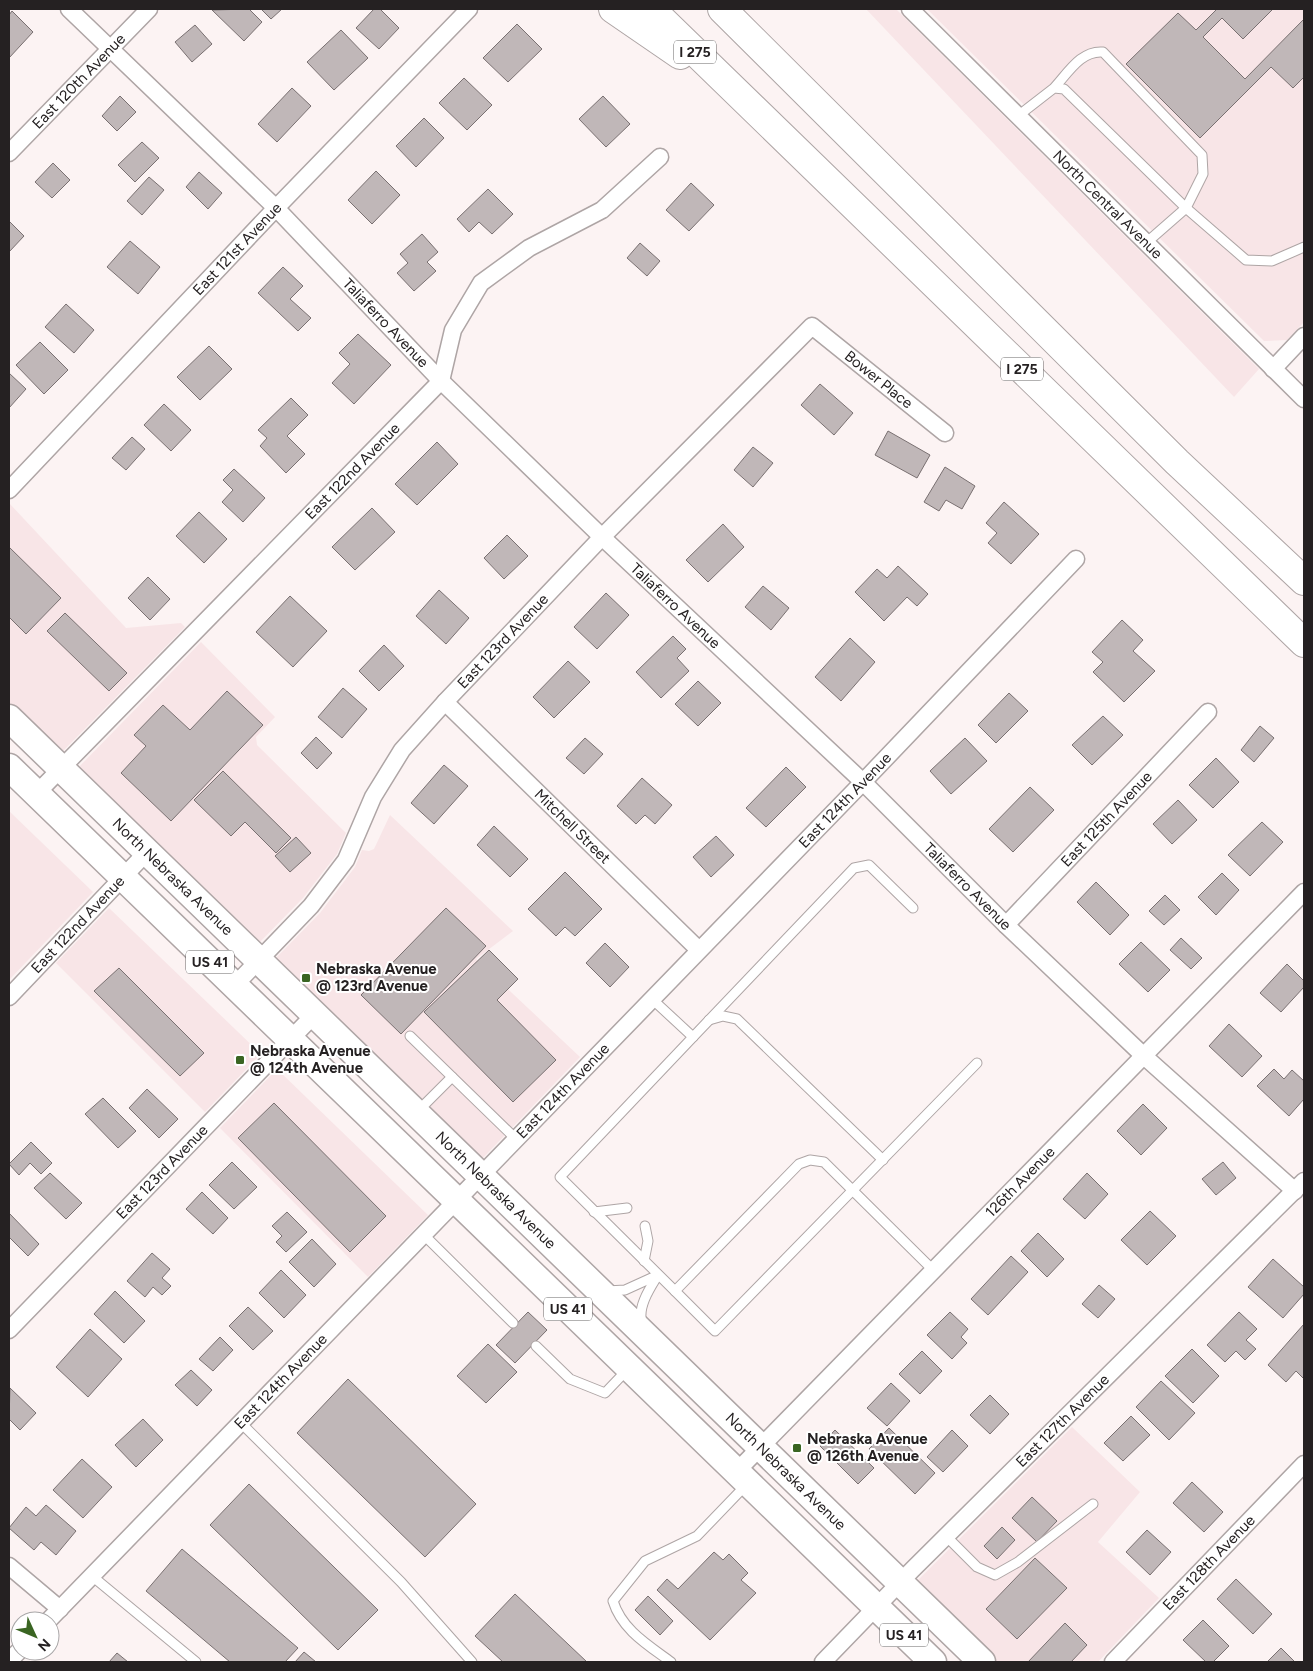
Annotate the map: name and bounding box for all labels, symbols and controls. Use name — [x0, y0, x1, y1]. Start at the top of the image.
street label: East 120th Avenue — [28, 30, 129, 133]
road number: I 275 — [674, 41, 716, 64]
street label: North Central Avenue — [1049, 147, 1166, 263]
street label: East 121st Avenue — [189, 199, 285, 299]
street label: Taliaferro Avenue — [339, 275, 432, 371]
street label: Bower Place — [841, 347, 916, 412]
road number: I 275 — [1001, 358, 1043, 380]
street label: East 122nd Avenue — [301, 419, 404, 523]
street label: Taliaferro Avenue — [627, 559, 724, 652]
street label: East 123rd Avenue — [454, 590, 552, 692]
street label: East 124th Avenue — [795, 749, 895, 852]
street label: East 125th Avenue — [1057, 768, 1156, 871]
street label: Mitchell Street — [531, 785, 614, 868]
street label: North Nebraska Avenue — [109, 814, 237, 939]
street label: Taliaferro Avenue — [920, 839, 1015, 934]
street label: East 122nd Avenue — [27, 872, 128, 977]
road number: US 41 — [186, 950, 234, 974]
place label: Nebraska Avenue @ 123rd Avenue — [316, 960, 437, 995]
marker: Nebraska Avenue @ 123rd Avenue — [300, 972, 312, 984]
street label: East 124th Avenue — [513, 1040, 613, 1142]
place label: Nebraska Avenue @ 124th Avenue — [250, 1042, 371, 1077]
marker: Nebraska Avenue @ 124th Avenue — [234, 1054, 246, 1066]
street label: East 123rd Avenue — [112, 1121, 212, 1223]
street label: North Nebraska Avenue — [432, 1128, 560, 1253]
street label: 126th Avenue — [982, 1143, 1059, 1221]
road number: US 41 — [544, 1298, 592, 1320]
street label: East 124th Avenue — [231, 1330, 331, 1433]
street label: East 127th Avenue — [1012, 1371, 1113, 1471]
street label: North Nebraska Avenue — [722, 1409, 850, 1534]
place label: Nebraska Avenue @ 126th Avenue — [807, 1430, 928, 1465]
marker: Nebraska Avenue @ 126th Avenue — [791, 1442, 803, 1454]
street label: East 128th Avenue — [1159, 1511, 1259, 1614]
north arrow — [10, 1611, 60, 1661]
road number: US 41 — [880, 1624, 928, 1646]
text: N — [34, 1635, 54, 1654]

